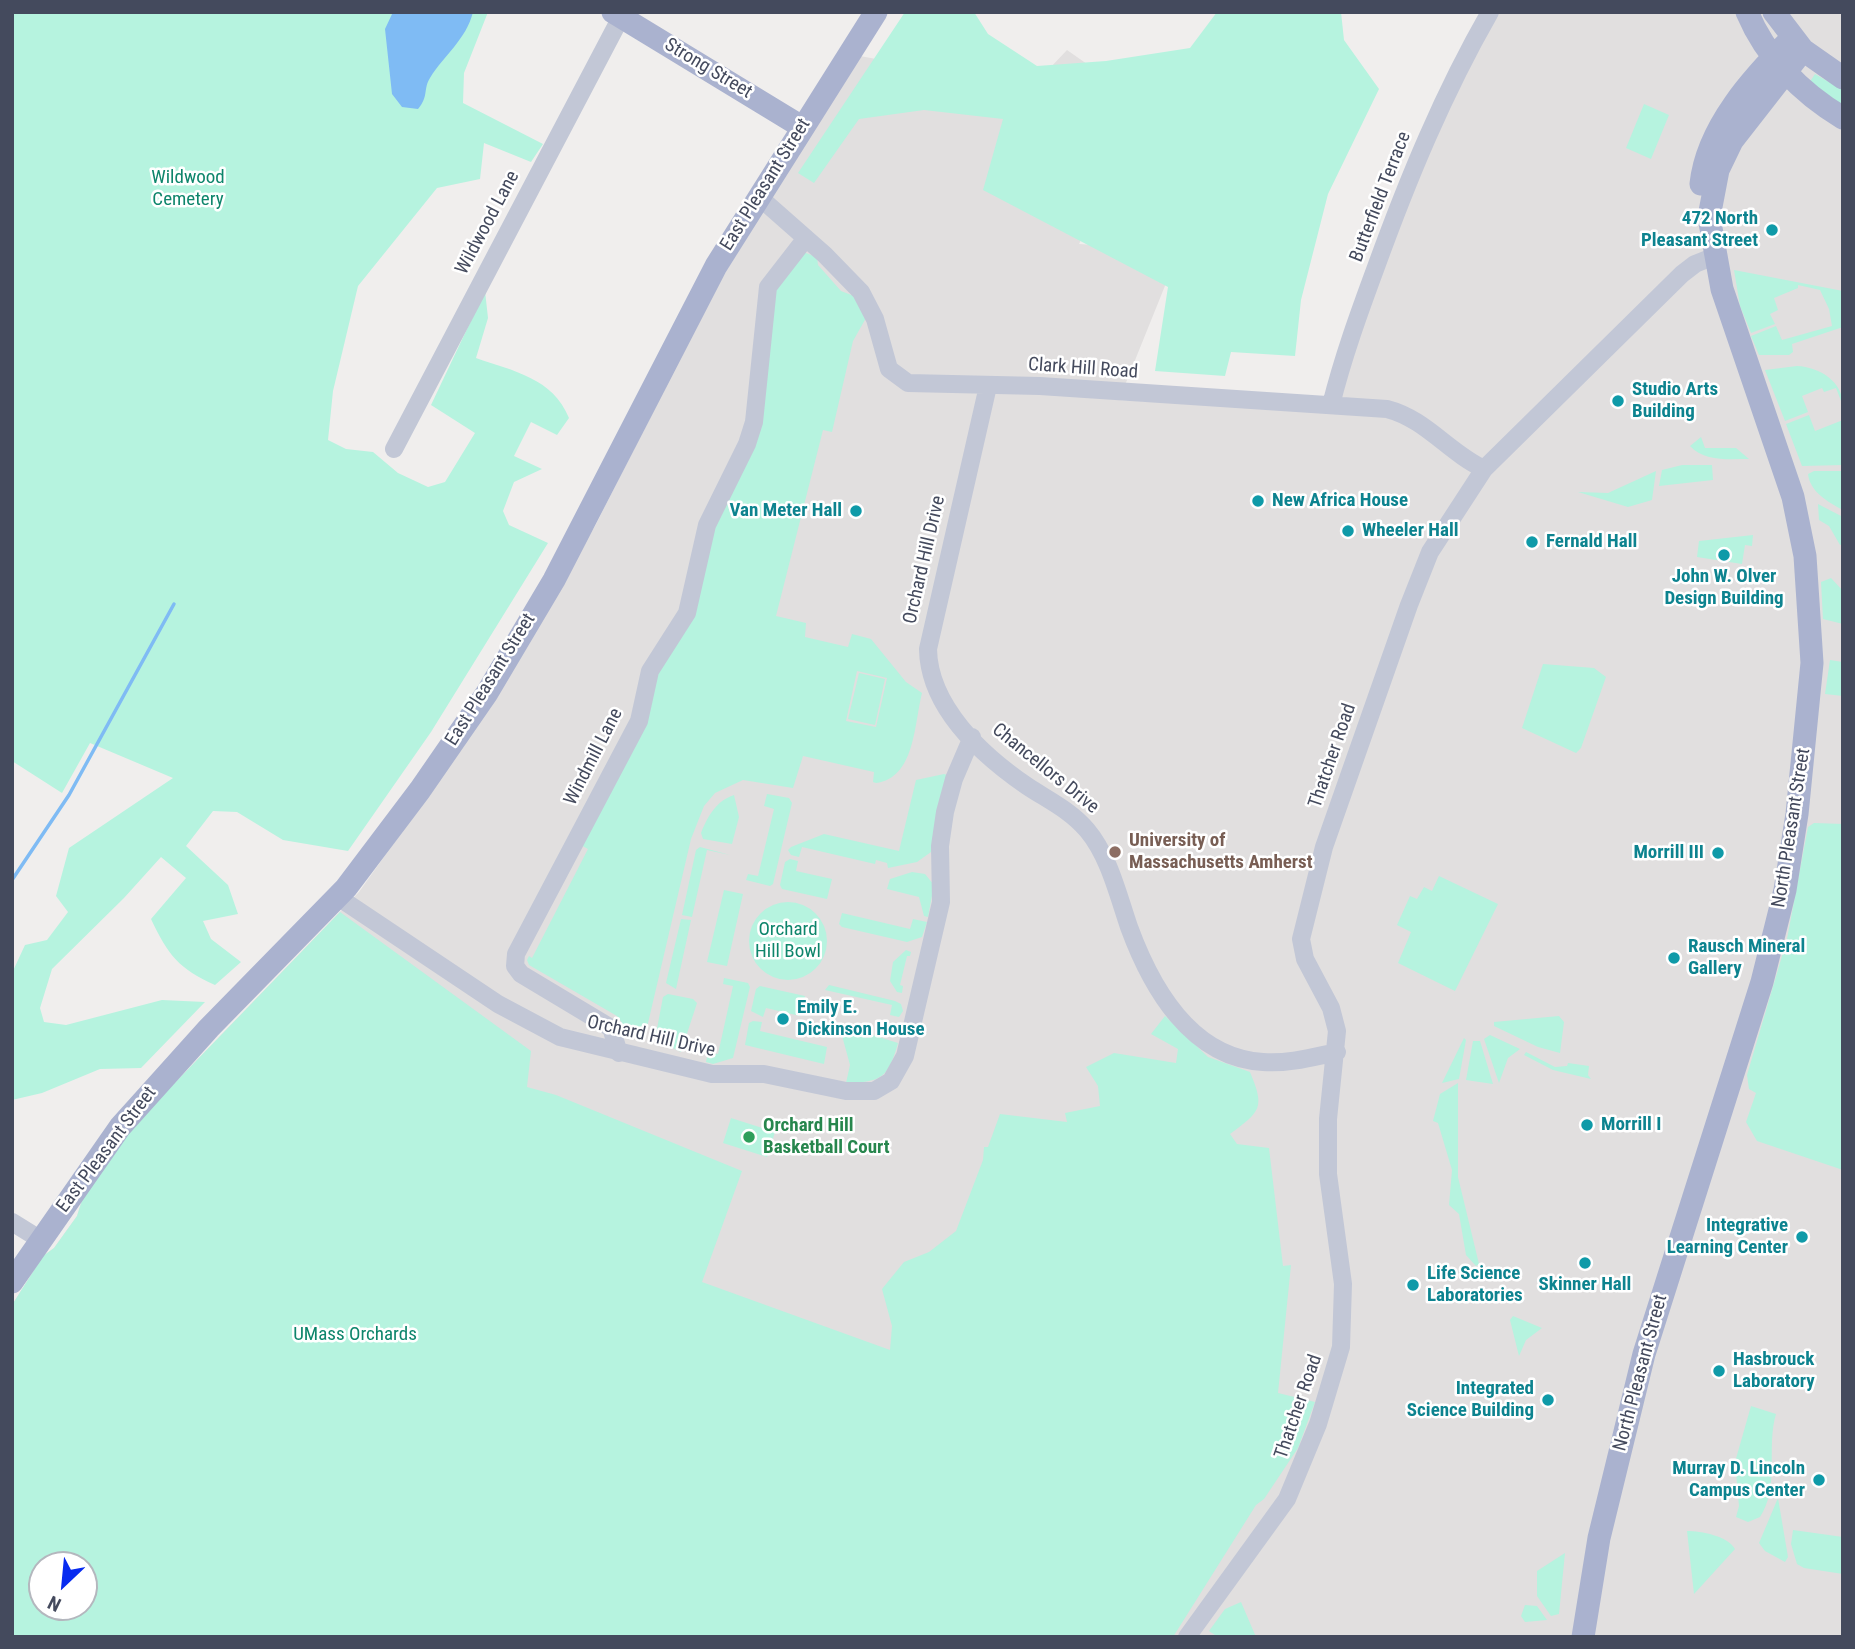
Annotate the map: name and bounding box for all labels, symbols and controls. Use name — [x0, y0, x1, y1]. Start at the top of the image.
street label: Strong Street — [660, 34, 756, 104]
street label: East Pleasant Street — [716, 115, 816, 255]
street label: Butterfield Terrace — [1346, 129, 1416, 265]
park label: Wildwood Cemetery — [151, 167, 225, 211]
street label: Wildwood Lane — [451, 167, 525, 279]
place label: 472 North Pleasant Street — [1641, 208, 1758, 252]
marker: 472 North Pleasant Street — [1764, 222, 1780, 238]
street label: Clark Hill Road — [1027, 354, 1139, 384]
place label: Studio Arts Building — [1632, 379, 1718, 423]
marker: Studio Arts Building — [1610, 393, 1626, 409]
place label: New Africa House — [1272, 490, 1408, 512]
marker: New Africa House — [1250, 493, 1266, 509]
street label: Orchard Hill Drive — [899, 494, 951, 626]
place label: Van Meter Hall — [729, 500, 842, 522]
marker: Van Meter Hall — [848, 503, 864, 519]
place label: Wheeler Hall — [1362, 520, 1459, 542]
marker: Wheeler Hall — [1340, 523, 1356, 539]
place label: Fernald Hall — [1546, 531, 1637, 553]
marker: Fernald Hall — [1524, 534, 1540, 550]
marker: John W. Olver Design Building — [1716, 547, 1732, 563]
place label: John W. Olver Design Building — [1664, 566, 1784, 610]
street label: East Pleasant Street — [441, 610, 541, 750]
street label: Thatcher Road — [1304, 701, 1362, 811]
street label: Windmill Lane — [560, 705, 628, 809]
street label: Chancellors Drive — [987, 719, 1103, 819]
street label: North Pleasant Street — [1768, 747, 1816, 909]
place label: University of Massachusetts Amherst — [1129, 830, 1313, 874]
place label: Morrill III — [1633, 842, 1704, 864]
marker: University of Massachusetts Amherst — [1107, 844, 1123, 860]
marker: Morrill III — [1710, 845, 1726, 861]
park label: Orchard Hill Bowl — [755, 919, 821, 963]
place label: Rausch Mineral Gallery — [1688, 936, 1805, 980]
marker: Rausch Mineral Gallery — [1666, 950, 1682, 966]
place label: Emily E. Dickinson House — [797, 997, 924, 1041]
street label: Orchard Hill Drive — [585, 1011, 717, 1063]
marker: Emily E. Dickinson House — [775, 1011, 791, 1027]
street label: East Pleasant Street — [52, 1083, 162, 1217]
place label: Morrill I — [1601, 1114, 1661, 1136]
place label: Orchard Hill Basketball Court — [763, 1115, 890, 1159]
marker: Morrill I — [1579, 1117, 1595, 1133]
marker: Orchard Hill Basketball Court — [741, 1129, 757, 1145]
place label: Integrative Learning Center — [1667, 1215, 1788, 1259]
marker: Integrative Learning Center — [1794, 1229, 1810, 1245]
marker: Skinner Hall — [1577, 1255, 1593, 1271]
place label: Life Science Laboratories — [1427, 1263, 1523, 1307]
place label: Skinner Hall — [1539, 1274, 1631, 1296]
marker: Life Science Laboratories — [1405, 1277, 1421, 1293]
street label: North Pleasant Street — [1609, 1292, 1673, 1454]
park label: UMass Orchards — [293, 1324, 417, 1346]
place label: Hasbrouck Laboratory — [1733, 1349, 1815, 1393]
street label: Thatcher Road — [1270, 1352, 1328, 1462]
marker: Hasbrouck Laboratory — [1711, 1363, 1727, 1379]
place label: Integrated Science Building — [1407, 1378, 1534, 1422]
marker: Integrated Science Building — [1540, 1392, 1556, 1408]
place label: Murray D. Lincoln Campus Center — [1672, 1458, 1805, 1502]
marker: Murray D. Lincoln Campus Center — [1811, 1472, 1827, 1488]
north arrow — [28, 1551, 98, 1621]
text: N — [44, 1591, 65, 1616]

